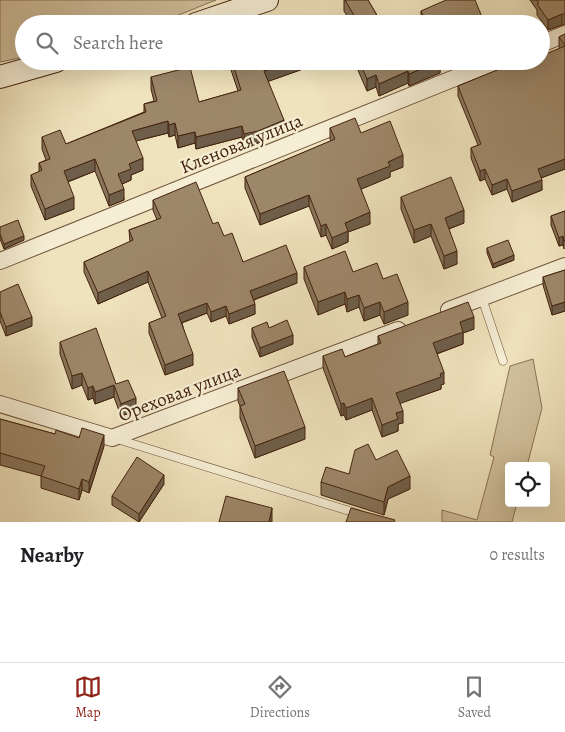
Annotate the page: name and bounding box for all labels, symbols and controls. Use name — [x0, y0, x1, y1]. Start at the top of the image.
search box — [15, 15, 550, 70]
icon: search — [33, 29, 61, 57]
text: Search here — [73, 30, 163, 56]
street label: Кленовая улица — [176, 107, 307, 180]
street label: Ореховая улица — [114, 358, 245, 428]
map controls — [505, 462, 550, 507]
button: locate — [505, 462, 550, 507]
text: Nearby — [20, 541, 83, 569]
text: 0 results — [489, 544, 545, 566]
tab: Map — [74, 673, 102, 722]
tab: Directions — [250, 673, 310, 722]
tab: Saved — [458, 673, 491, 722]

